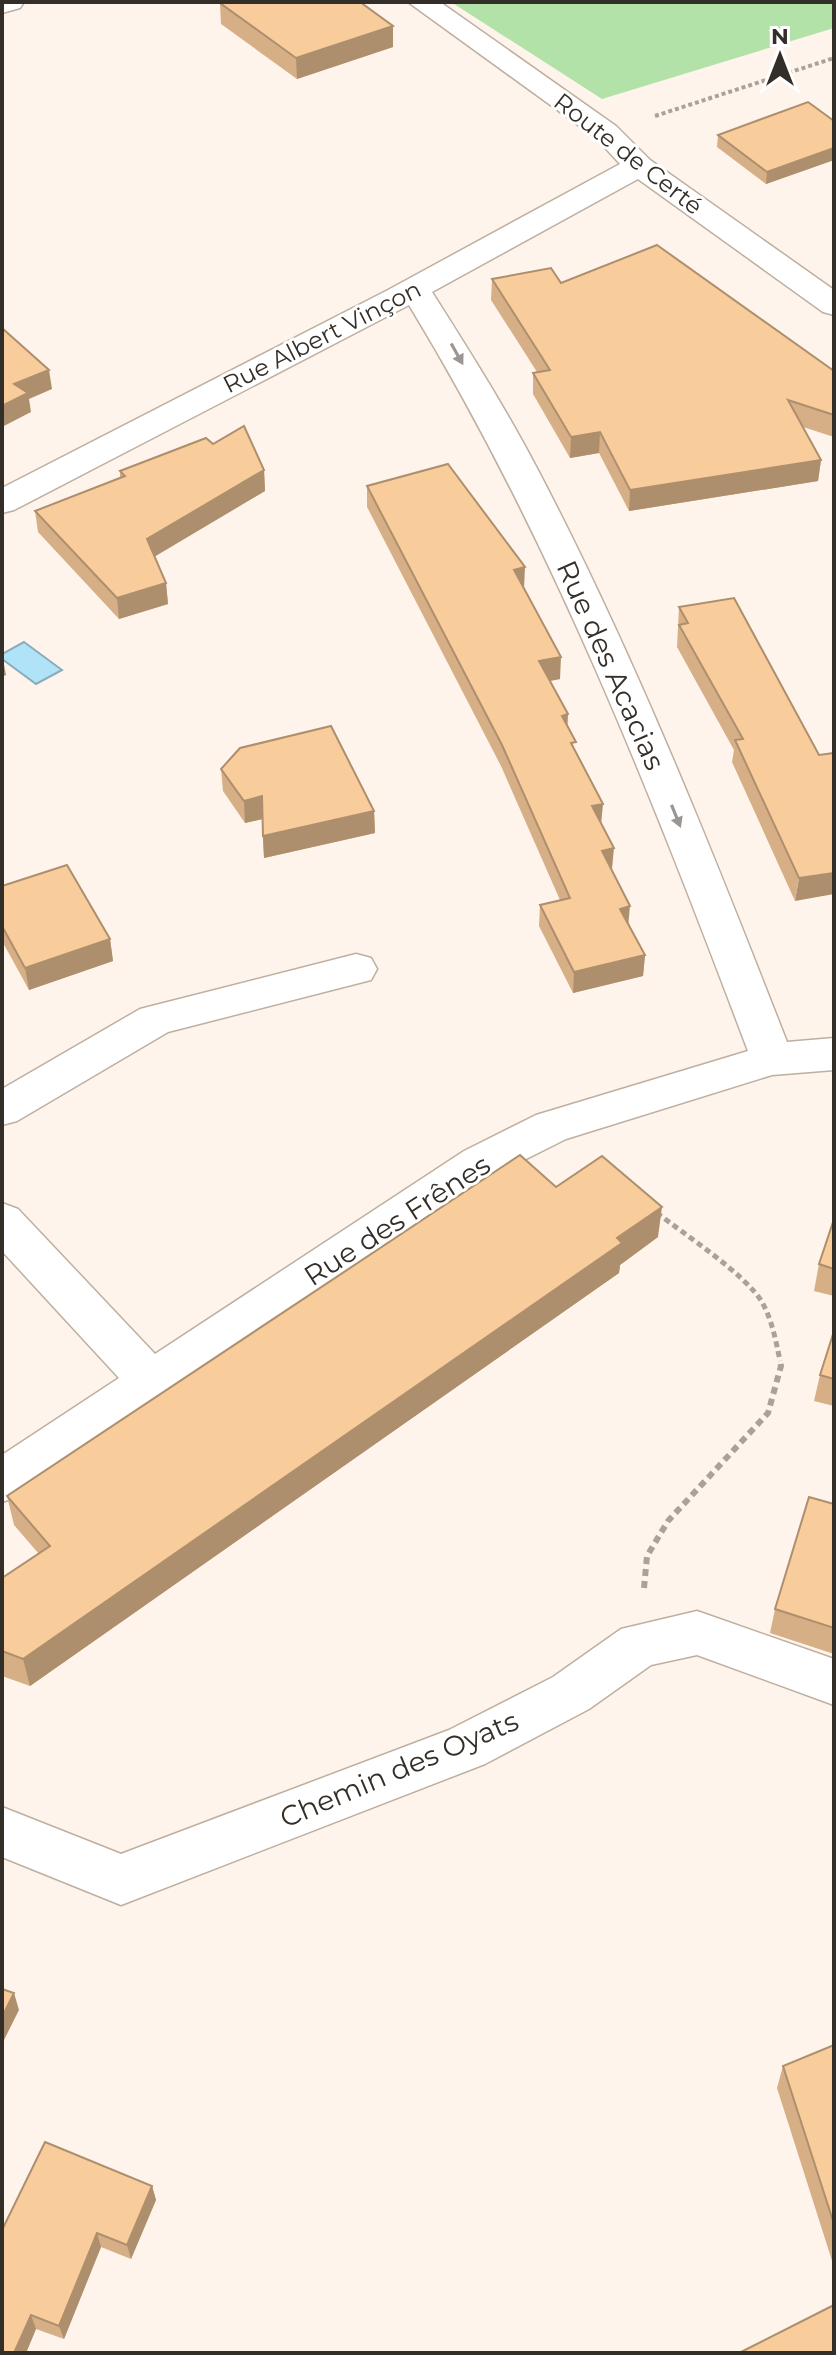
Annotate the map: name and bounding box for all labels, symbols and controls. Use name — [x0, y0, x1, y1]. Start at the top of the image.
north arrow — [740, 16, 820, 96]
text: N — [771, 23, 789, 50]
street label: Route de Certé — [548, 87, 708, 221]
street label: Rue Albert Vinçon — [218, 274, 426, 399]
one-way arrow — [450, 343, 464, 366]
street label: Rue des Acacias — [550, 555, 672, 775]
one-way arrow — [670, 804, 683, 828]
street label: Rue des Frênes — [298, 1147, 496, 1293]
street label: Chemin des Oyats — [275, 1703, 523, 1835]

